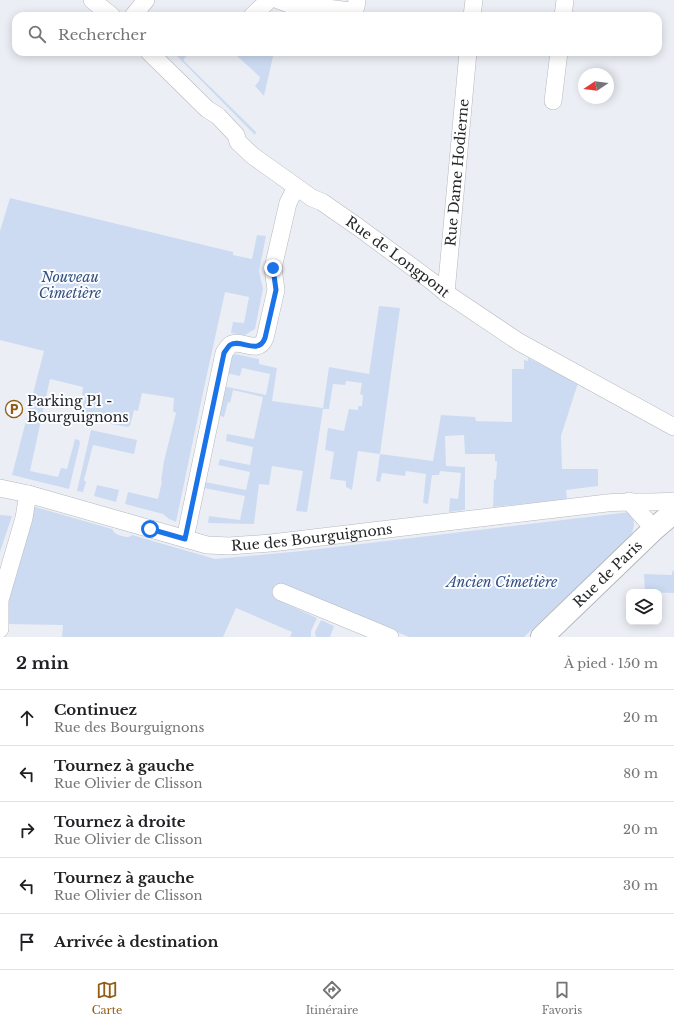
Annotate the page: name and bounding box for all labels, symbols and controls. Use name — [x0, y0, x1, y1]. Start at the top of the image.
search box — [12, 12, 662, 56]
icon: search — [26, 23, 48, 45]
text: Rechercher — [58, 25, 146, 44]
north arrow — [578, 68, 614, 104]
street label: Rue Dame Hodierne — [441, 98, 473, 247]
street label: Rue de Longpont — [342, 212, 454, 302]
route end — [264, 259, 282, 277]
park label: Nouveau Cimetière — [39, 268, 102, 302]
place label: Parking P1 - Bourguignons — [27, 392, 129, 426]
parking icon: Parking P1 - Bourguignons — [4, 399, 24, 419]
route start — [141, 520, 159, 538]
street label: Rue des Bourguignons — [231, 520, 393, 555]
street label: Rue de Paris — [569, 536, 646, 611]
park label: Ancien Cimetière — [444, 573, 558, 591]
map controls — [626, 589, 662, 625]
button: layers — [626, 589, 662, 625]
text: 2 min — [16, 653, 69, 674]
text: À pied · 150 m — [564, 655, 658, 672]
text: Continuez — [54, 700, 137, 719]
icon: ahead — [16, 707, 38, 729]
text: 20 m — [623, 709, 658, 726]
text: Rue des Bourguignons — [54, 719, 204, 736]
text: Tournez à gauche — [54, 756, 194, 775]
icon: left — [16, 763, 38, 785]
text: 80 m — [623, 765, 658, 782]
text: Rue Olivier de Clisson — [54, 775, 203, 792]
text: Tournez à droite — [54, 812, 186, 831]
icon: right — [16, 819, 38, 841]
text: 20 m — [623, 821, 658, 838]
text: Rue Olivier de Clisson — [54, 831, 203, 848]
text: Tournez à gauche — [54, 868, 194, 887]
icon: left — [16, 875, 38, 897]
text: 30 m — [623, 877, 658, 894]
text: Rue Olivier de Clisson — [54, 887, 203, 904]
icon: arrive — [16, 931, 38, 953]
text: Arrivée à destination — [54, 932, 218, 951]
tab: Carte — [92, 979, 122, 1017]
tab: Itinéraire — [306, 979, 358, 1017]
tab: Favoris — [542, 979, 582, 1017]

